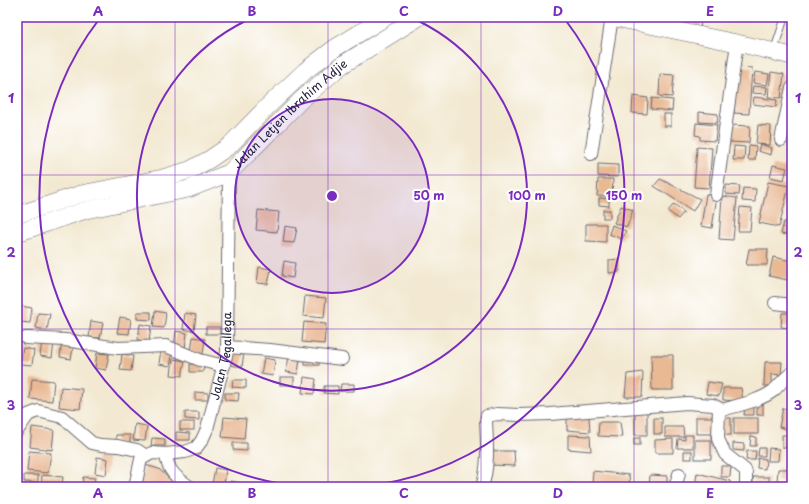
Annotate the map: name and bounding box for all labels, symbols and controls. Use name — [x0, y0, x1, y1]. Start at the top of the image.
text: A — [93, 1, 103, 20]
text: B — [248, 1, 257, 20]
text: C — [399, 1, 409, 20]
text: D — [553, 1, 563, 20]
text: E — [706, 1, 714, 20]
street label: Jalan Letjen Ibrahim Adjie — [228, 54, 350, 172]
text: 1 — [8, 88, 14, 107]
text: 1 — [795, 88, 801, 107]
text: 50 m — [413, 186, 445, 204]
text: 100 m — [508, 186, 546, 204]
text: 150 m — [606, 186, 642, 204]
centre of rings — [325, 189, 339, 203]
text: 2 — [6, 242, 16, 261]
text: 2 — [793, 242, 803, 261]
street label: Jalan Tegallega — [205, 311, 235, 402]
text: 3 — [7, 395, 16, 414]
text: 3 — [794, 395, 803, 414]
text: A — [93, 483, 103, 502]
text: B — [248, 483, 257, 502]
text: C — [399, 483, 409, 502]
text: D — [553, 483, 563, 502]
text: E — [706, 483, 714, 502]

